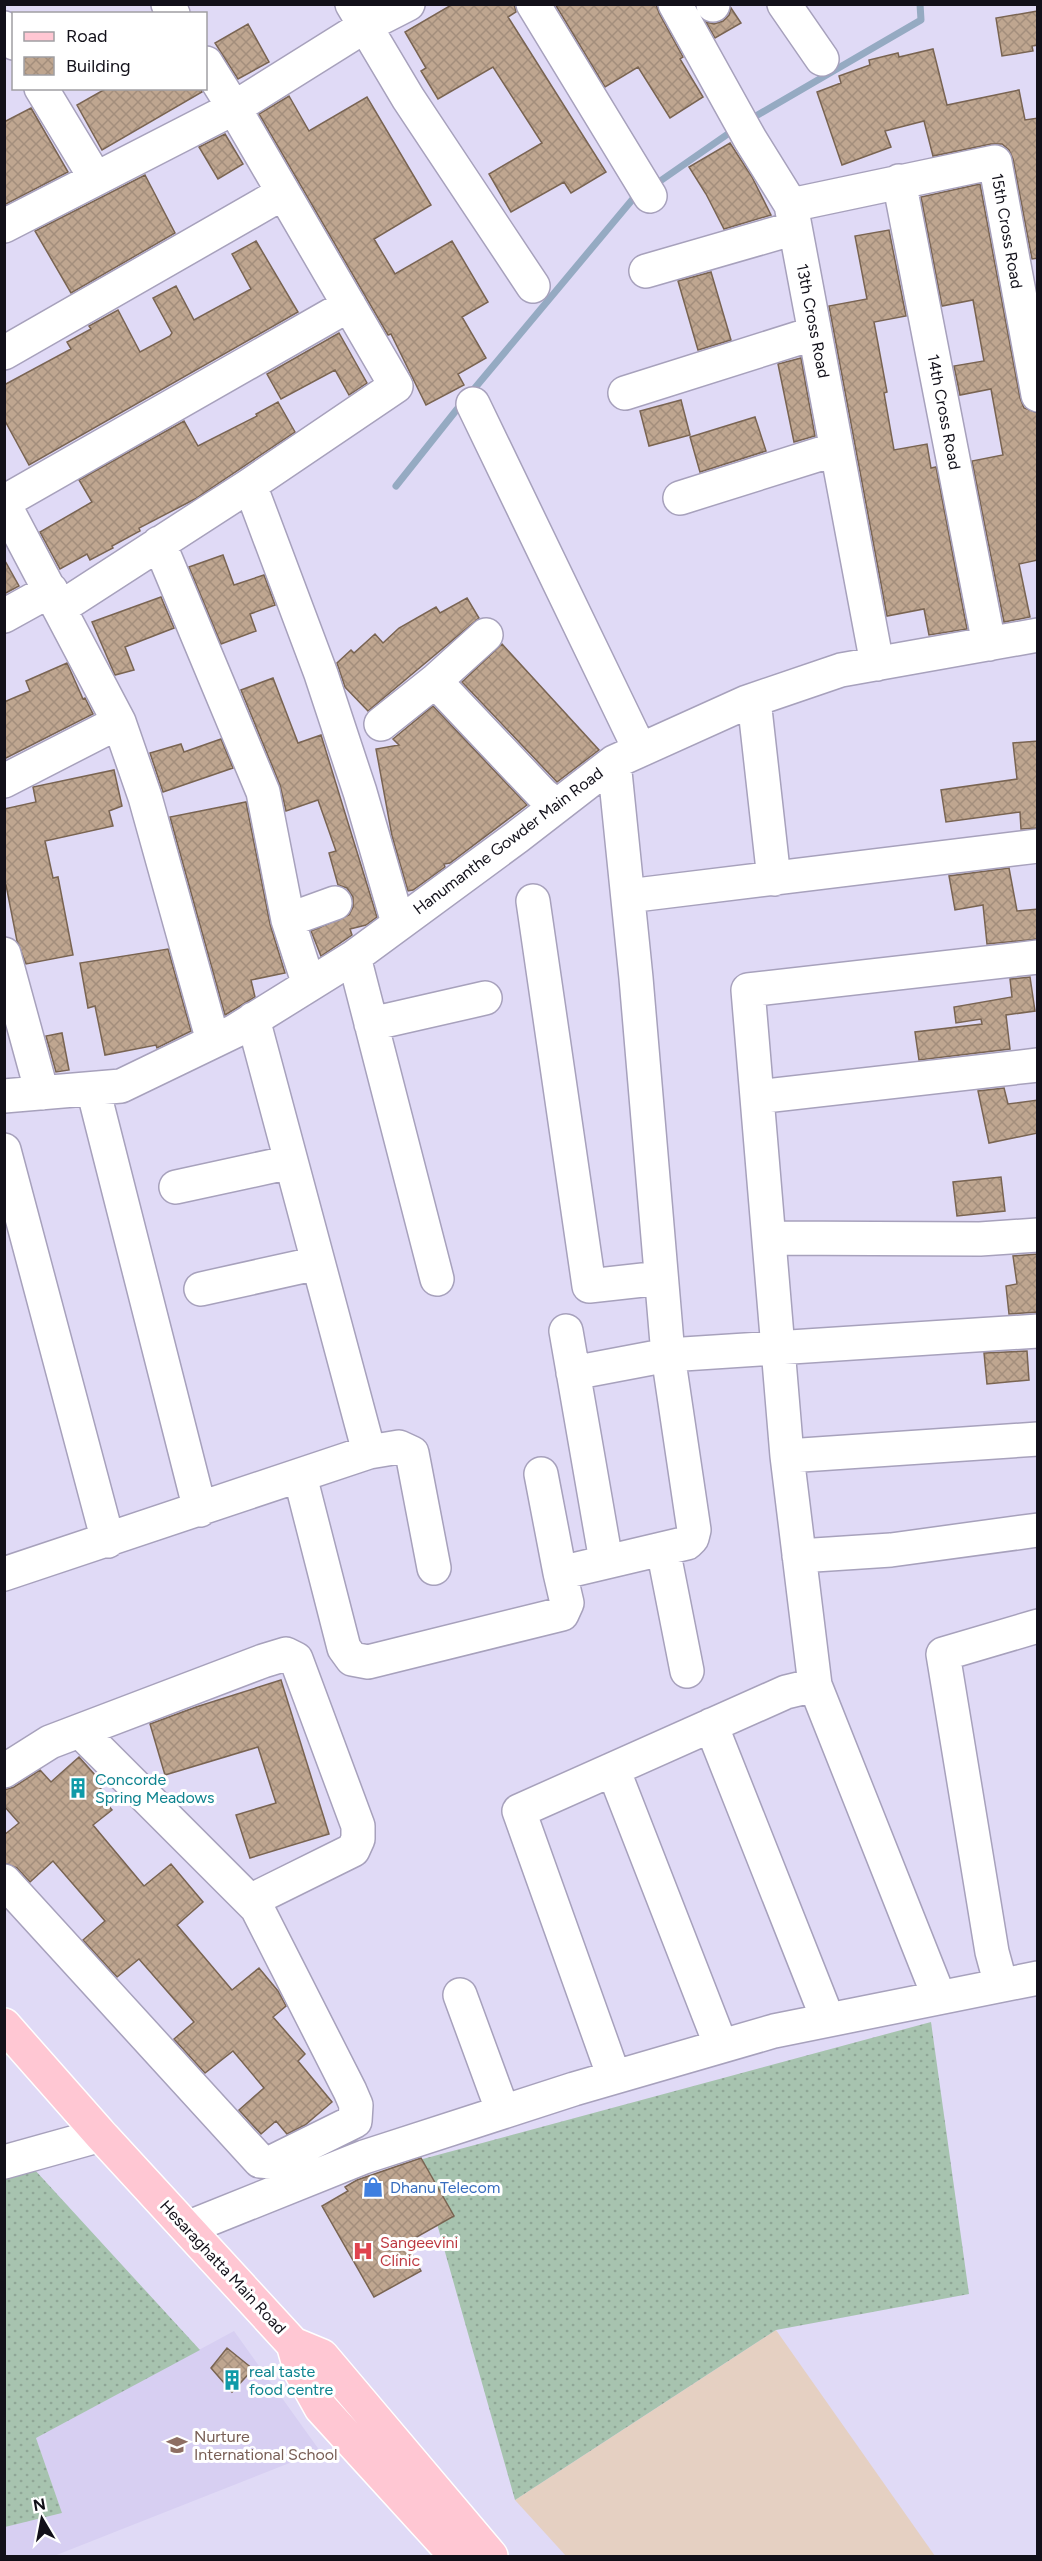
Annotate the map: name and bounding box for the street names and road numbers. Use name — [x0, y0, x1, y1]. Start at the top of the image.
street label: 15th Cross Road — [988, 172, 1026, 290]
street label: 13th Cross Road — [793, 262, 833, 380]
street label: 14th Cross Road — [923, 353, 965, 471]
street label: Hanumanthe Gowder Main Road — [409, 763, 607, 919]
street label: Hesaraghatta Main Road — [156, 2196, 290, 2338]

